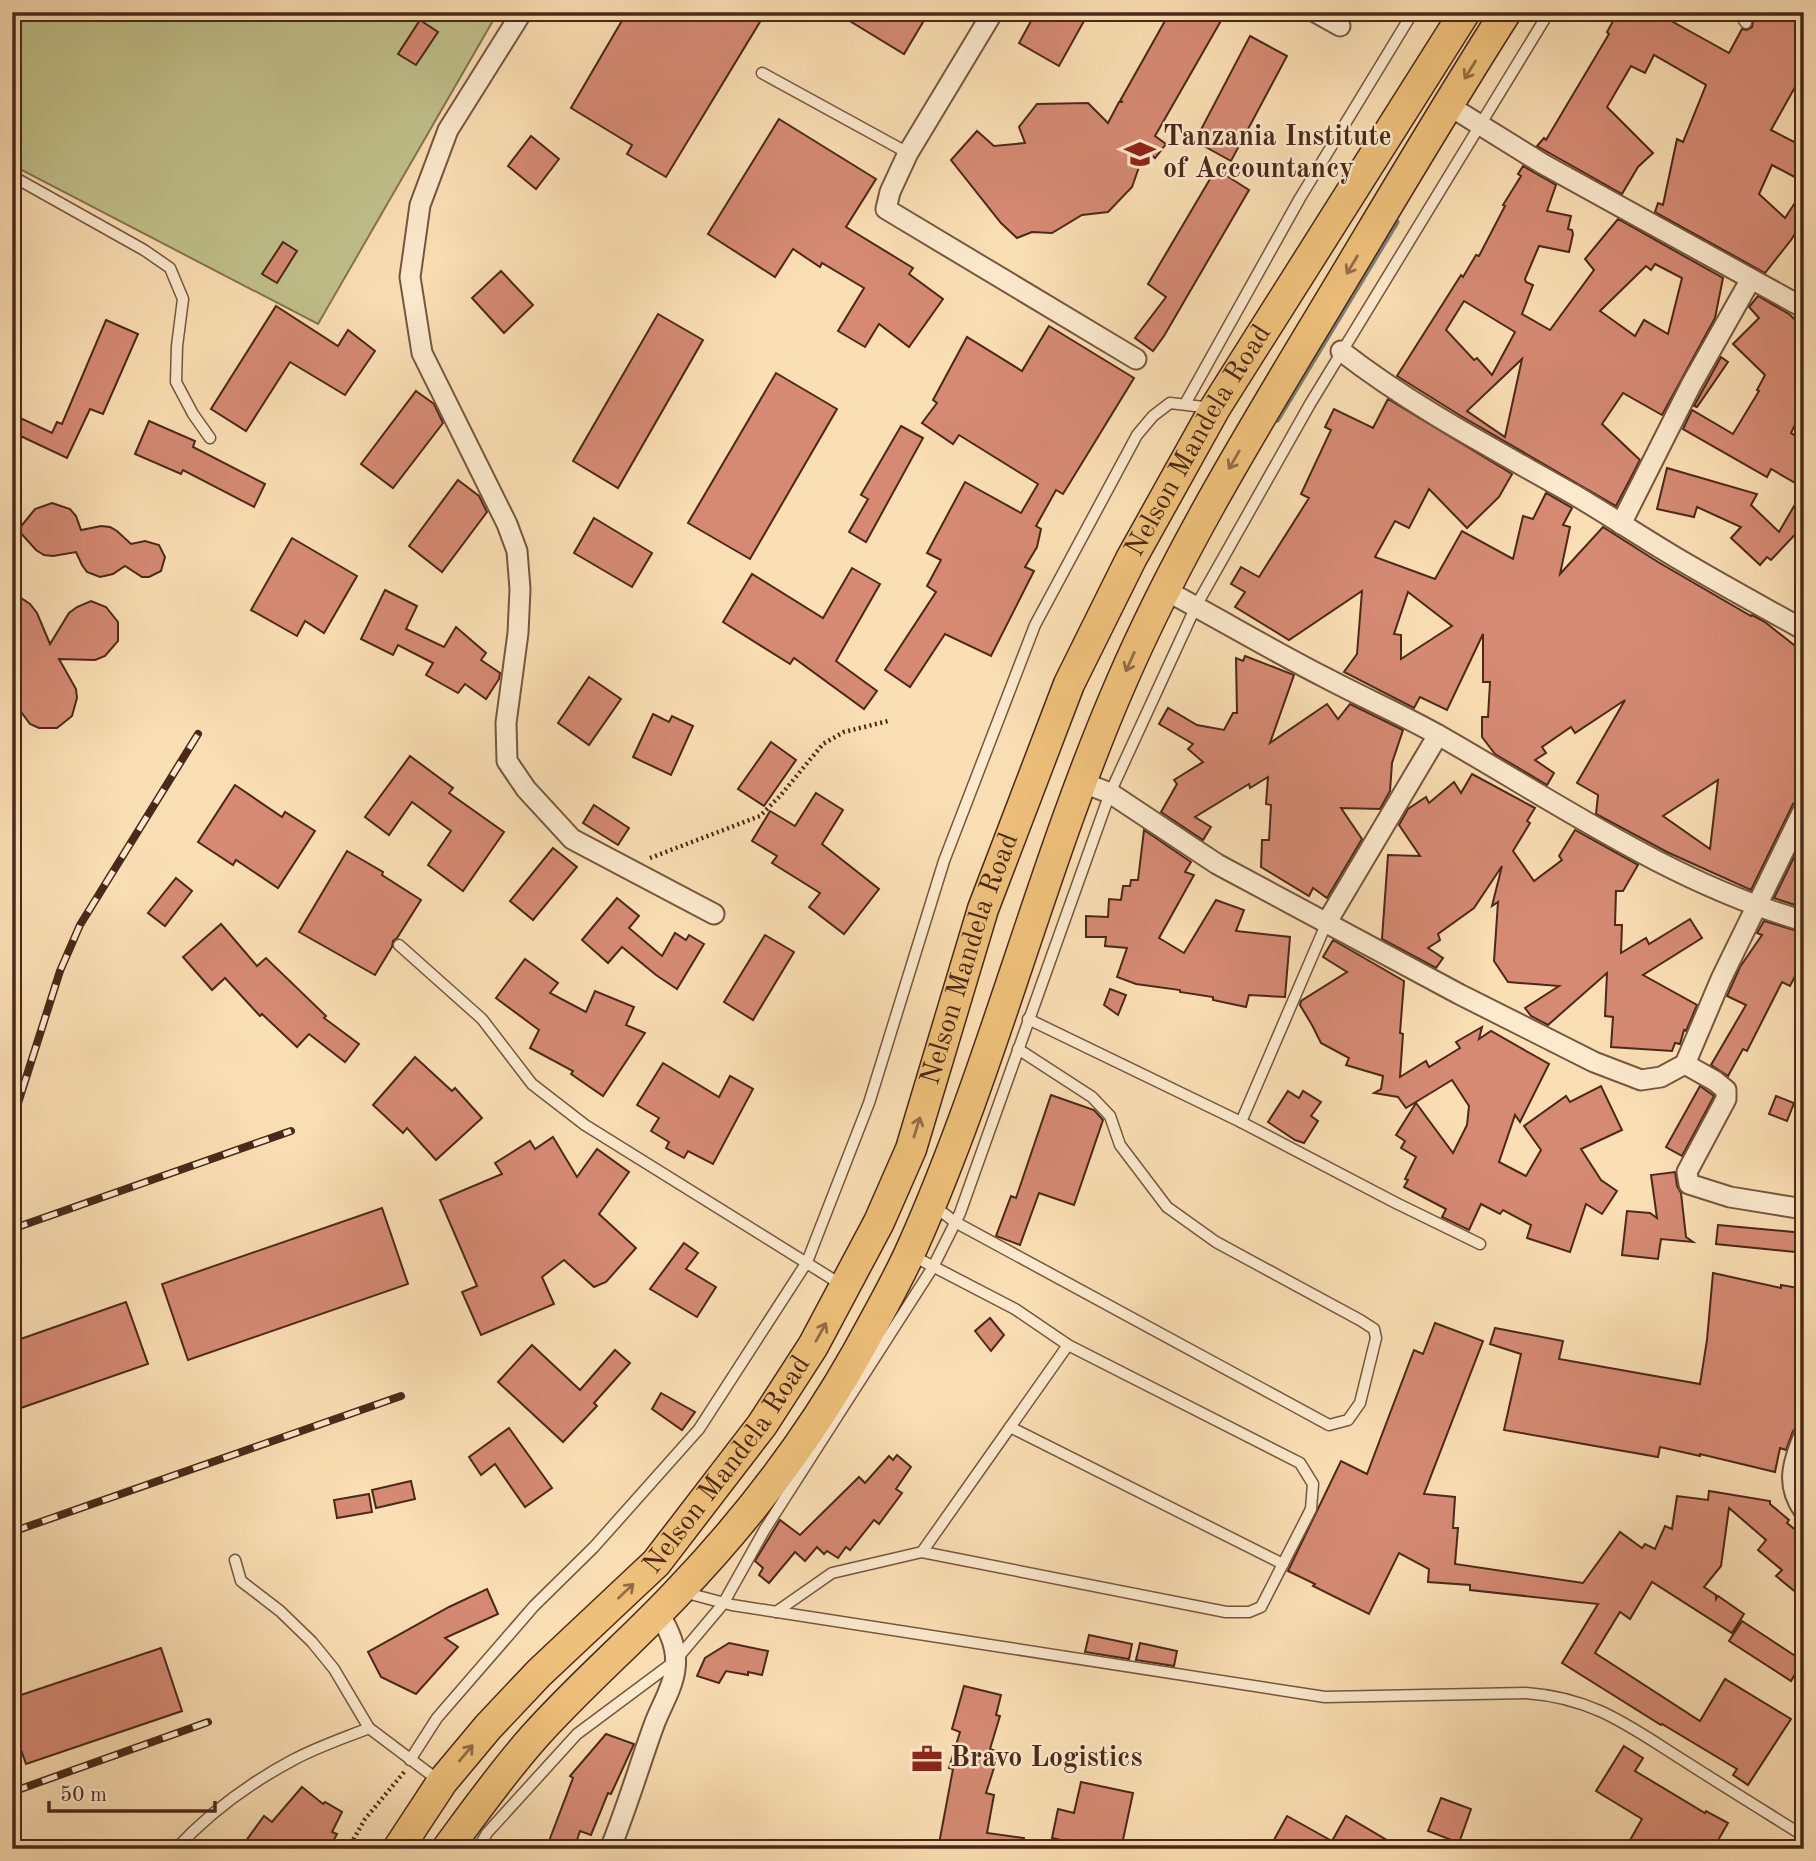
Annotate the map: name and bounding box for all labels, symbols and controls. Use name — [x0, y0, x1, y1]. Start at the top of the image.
one-way arrow — [1462, 60, 1476, 80]
place label: Tanzania Institute of Accountancy — [1163, 124, 1392, 184]
school or university icon: Tanzania Institute of Accountancy — [1123, 137, 1157, 171]
one-way arrow — [1344, 254, 1358, 274]
street label: Nelson Mandela Road — [1121, 321, 1277, 562]
one-way arrow — [1227, 449, 1241, 469]
one-way arrow — [1123, 651, 1136, 672]
street label: Nelson Mandela Road — [917, 829, 1025, 1088]
one-way arrow — [912, 1116, 925, 1138]
one-way arrow — [814, 1323, 828, 1343]
street label: Nelson Mandela Road — [639, 1351, 816, 1579]
one-way arrow — [617, 1583, 634, 1600]
office icon: Bravo Logistics — [910, 1742, 944, 1776]
one-way arrow — [458, 1745, 474, 1763]
place label: Bravo Logistics — [950, 1745, 1142, 1773]
scale bar — [49, 1770, 215, 1814]
text: 50 m — [60, 1785, 107, 1806]

